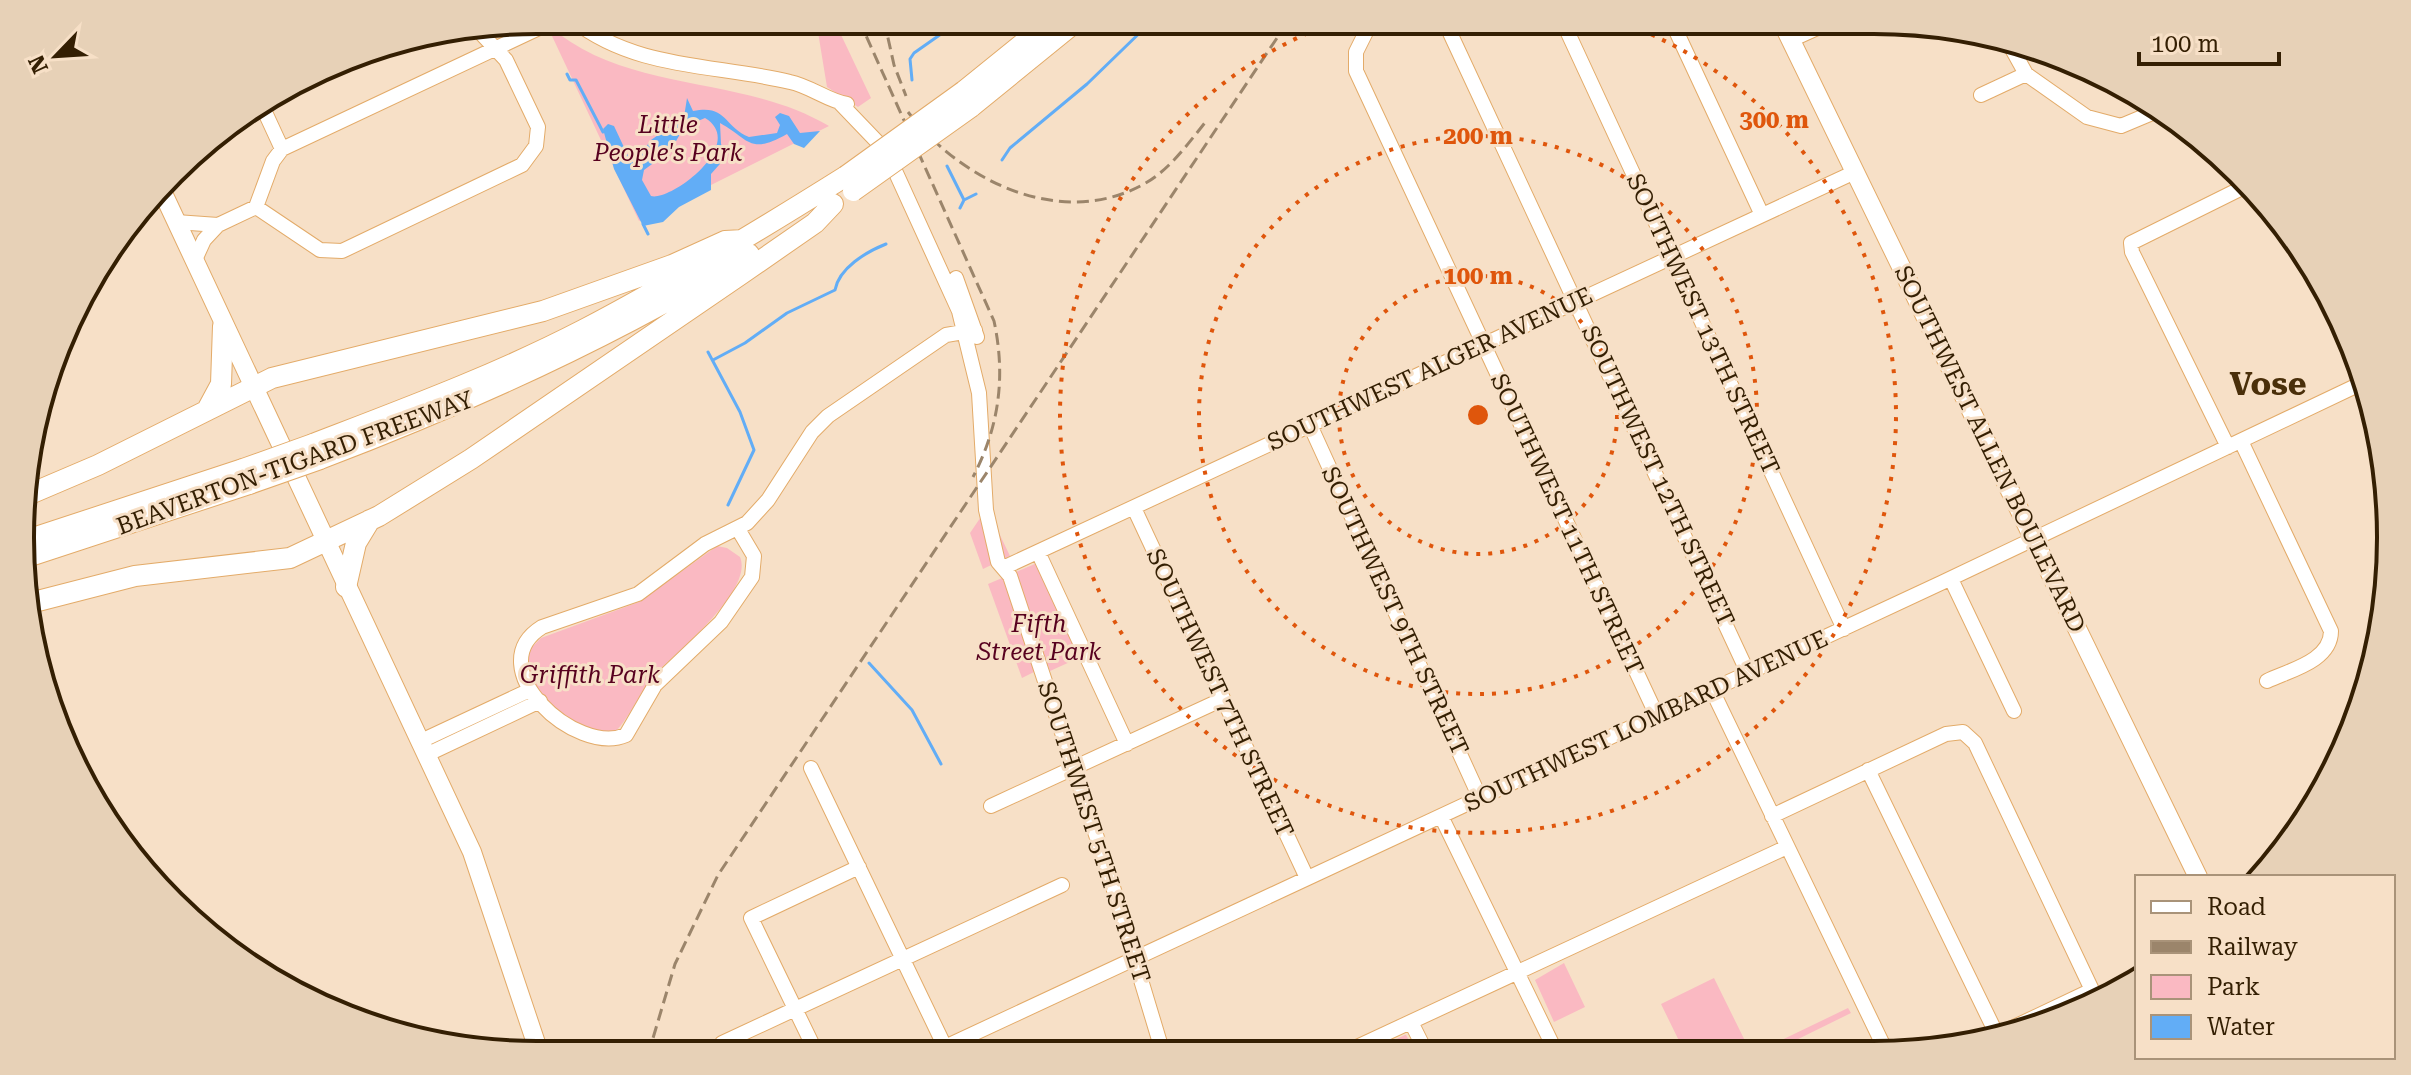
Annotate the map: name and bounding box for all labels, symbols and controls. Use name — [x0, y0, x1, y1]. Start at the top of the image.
north arrow — [16, 16, 96, 96]
scale bar — [2139, 16, 2279, 66]
text: 100 m — [2151, 30, 2219, 58]
text: N — [23, 51, 53, 77]
text: 300 m — [1739, 106, 1809, 134]
park label: Little People's Park — [592, 111, 743, 167]
text: 200 m — [1443, 122, 1513, 150]
street label: SOUTHWEST 13TH STREET — [1621, 169, 1785, 479]
street label: SOUTHWEST ALLEN BOULEVARD — [1889, 261, 2091, 637]
text: 100 m — [1443, 262, 1513, 290]
street label: SOUTHWEST ALGER AVENUE — [1263, 281, 1597, 457]
street label: SOUTHWEST 12TH STREET — [1576, 321, 1740, 631]
district label: Vose — [2230, 365, 2306, 403]
street label: SOUTHWEST 11TH STREET — [1485, 369, 1649, 679]
street label: BEAVERTON-TIGARD FREEWAY — [113, 385, 478, 541]
centre of rings — [1464, 401, 1492, 429]
street label: SOUTHWEST 9TH STREET — [1316, 462, 1474, 760]
street label: SOUTHWEST 7TH STREET — [1141, 544, 1299, 842]
park label: Fifth Street Park — [976, 610, 1101, 666]
street label: SOUTHWEST LOMBARD AVENUE — [1460, 624, 1832, 818]
park label: Griffith Park — [520, 661, 660, 689]
street label: SOUTHWEST 5TH STREET — [1032, 678, 1156, 986]
legend — [2135, 875, 2395, 1059]
text: Road — [2207, 893, 2266, 921]
text: Railway — [2207, 933, 2298, 961]
text: Park — [2207, 973, 2260, 1001]
text: Water — [2207, 1013, 2275, 1041]

